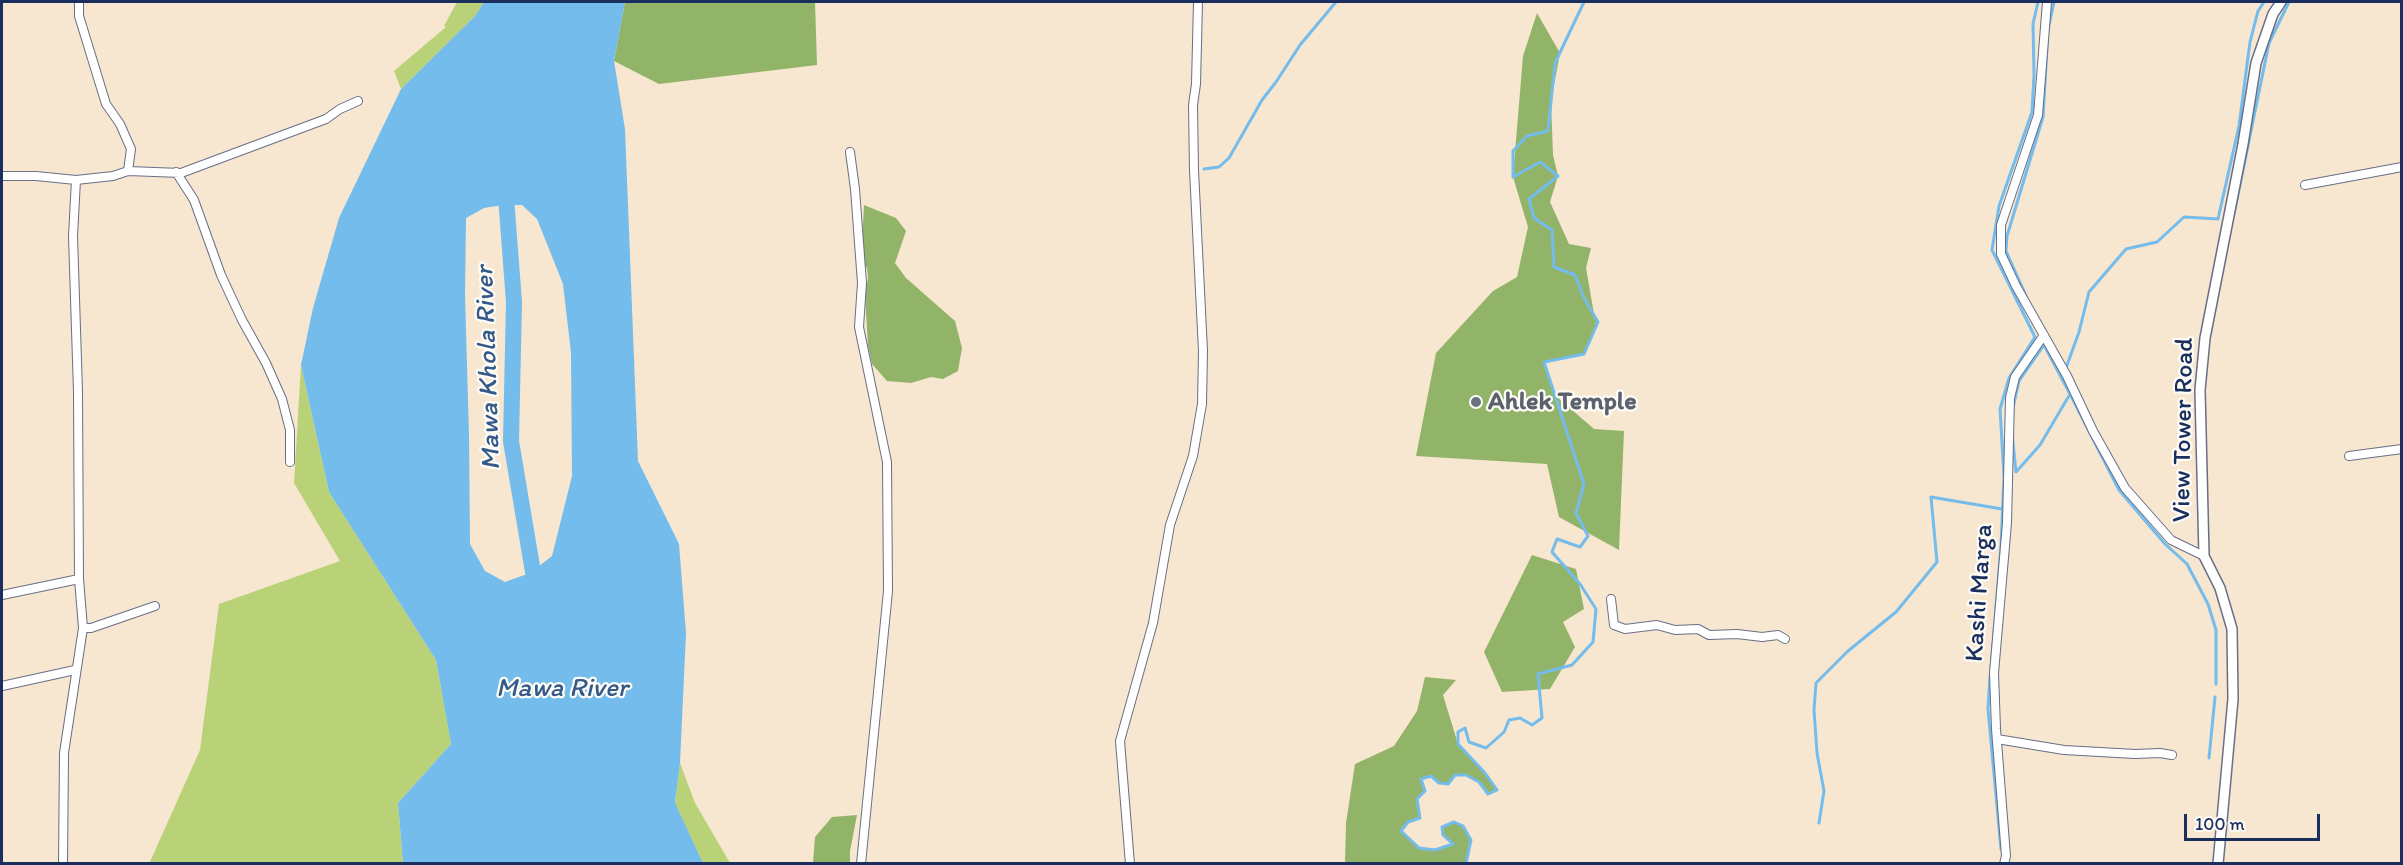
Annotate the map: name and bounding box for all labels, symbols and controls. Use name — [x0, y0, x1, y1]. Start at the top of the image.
water label: Mawa Khola River — [469, 265, 509, 471]
street label: View Tower Road — [2167, 337, 2201, 523]
place label: Ahlek Temple — [1488, 386, 1636, 418]
marker: Ahlek Temple — [1469, 395, 1483, 409]
street label: Kashi Marga — [1960, 523, 2000, 663]
water label: Mawa River — [496, 673, 628, 705]
scale bar — [2187, 802, 2324, 840]
text: 100 m — [2195, 813, 2245, 835]

